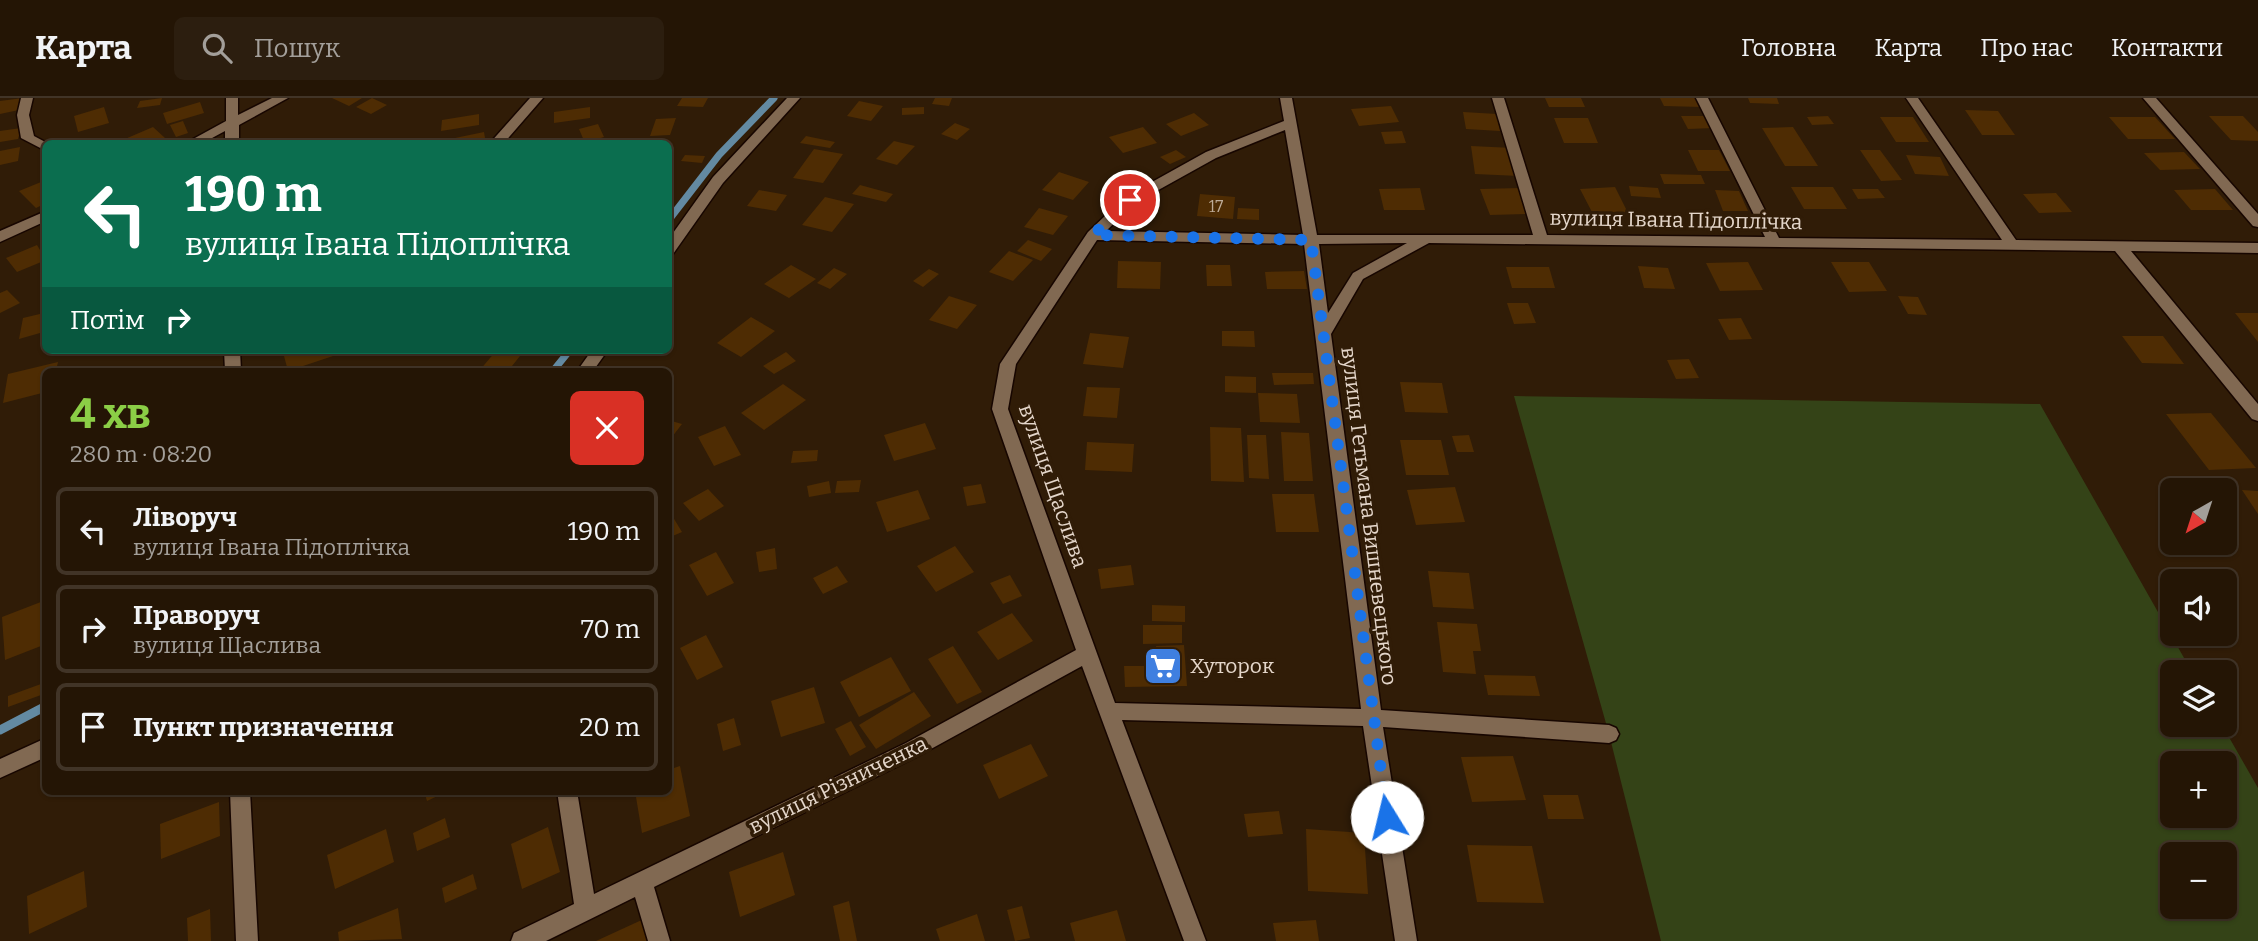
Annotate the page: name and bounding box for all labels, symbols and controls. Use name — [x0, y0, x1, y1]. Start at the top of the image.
search box — [174, 17, 664, 80]
text: Карта — [35, 28, 132, 68]
icon: search — [198, 29, 236, 67]
text: Пошук — [254, 33, 340, 64]
text: Головна — [1741, 34, 1836, 62]
text: Карта — [1874, 34, 1942, 62]
text: Про нас — [1980, 34, 2073, 62]
text: Контакти — [2111, 34, 2223, 62]
text: 190 m — [185, 165, 322, 224]
icon: left — [70, 168, 161, 259]
pin — [1100, 170, 1160, 230]
icon: arrive — [1111, 181, 1149, 219]
house number: 17 — [1209, 197, 1223, 216]
street label: вулиця Івана Підоплічка — [1549, 205, 1803, 235]
text: вулиця Івана Підоплічка — [185, 225, 570, 263]
icon: right — [159, 301, 197, 339]
text: Потім — [70, 305, 145, 336]
street label: вулиця Гетьмана Вишневецького — [1335, 345, 1403, 687]
text: 4 хв — [70, 389, 151, 439]
button: close — [570, 391, 644, 465]
street label: вулиця Щаслива — [1013, 401, 1093, 572]
text: 280 m · 08:20 — [70, 440, 212, 468]
north arrow — [2160, 478, 2236, 555]
map controls — [2160, 478, 2237, 919]
text: Ліворуч — [133, 502, 237, 533]
icon: left — [74, 512, 112, 550]
text: 190 m — [568, 516, 640, 547]
text: вулиця Івана Підоплічка — [133, 533, 410, 561]
button: sound — [2160, 569, 2237, 646]
text: Праворуч — [133, 600, 260, 631]
icon: right — [74, 610, 112, 648]
text: 70 m — [581, 614, 640, 645]
text: вулиця Щаслива — [133, 631, 321, 659]
supermarket icon: Хуторок — [1142, 645, 1184, 687]
place label: Хуторок — [1190, 653, 1275, 679]
button: layers — [2160, 660, 2237, 737]
icon: arrive — [74, 708, 112, 746]
text: Пункт призначення — [133, 712, 394, 743]
text: 20 m — [579, 712, 640, 743]
street label: вулиця Різниченка — [744, 730, 932, 840]
button: + — [2160, 751, 2237, 828]
position arrow — [1350, 780, 1424, 854]
button: − — [2160, 842, 2237, 919]

